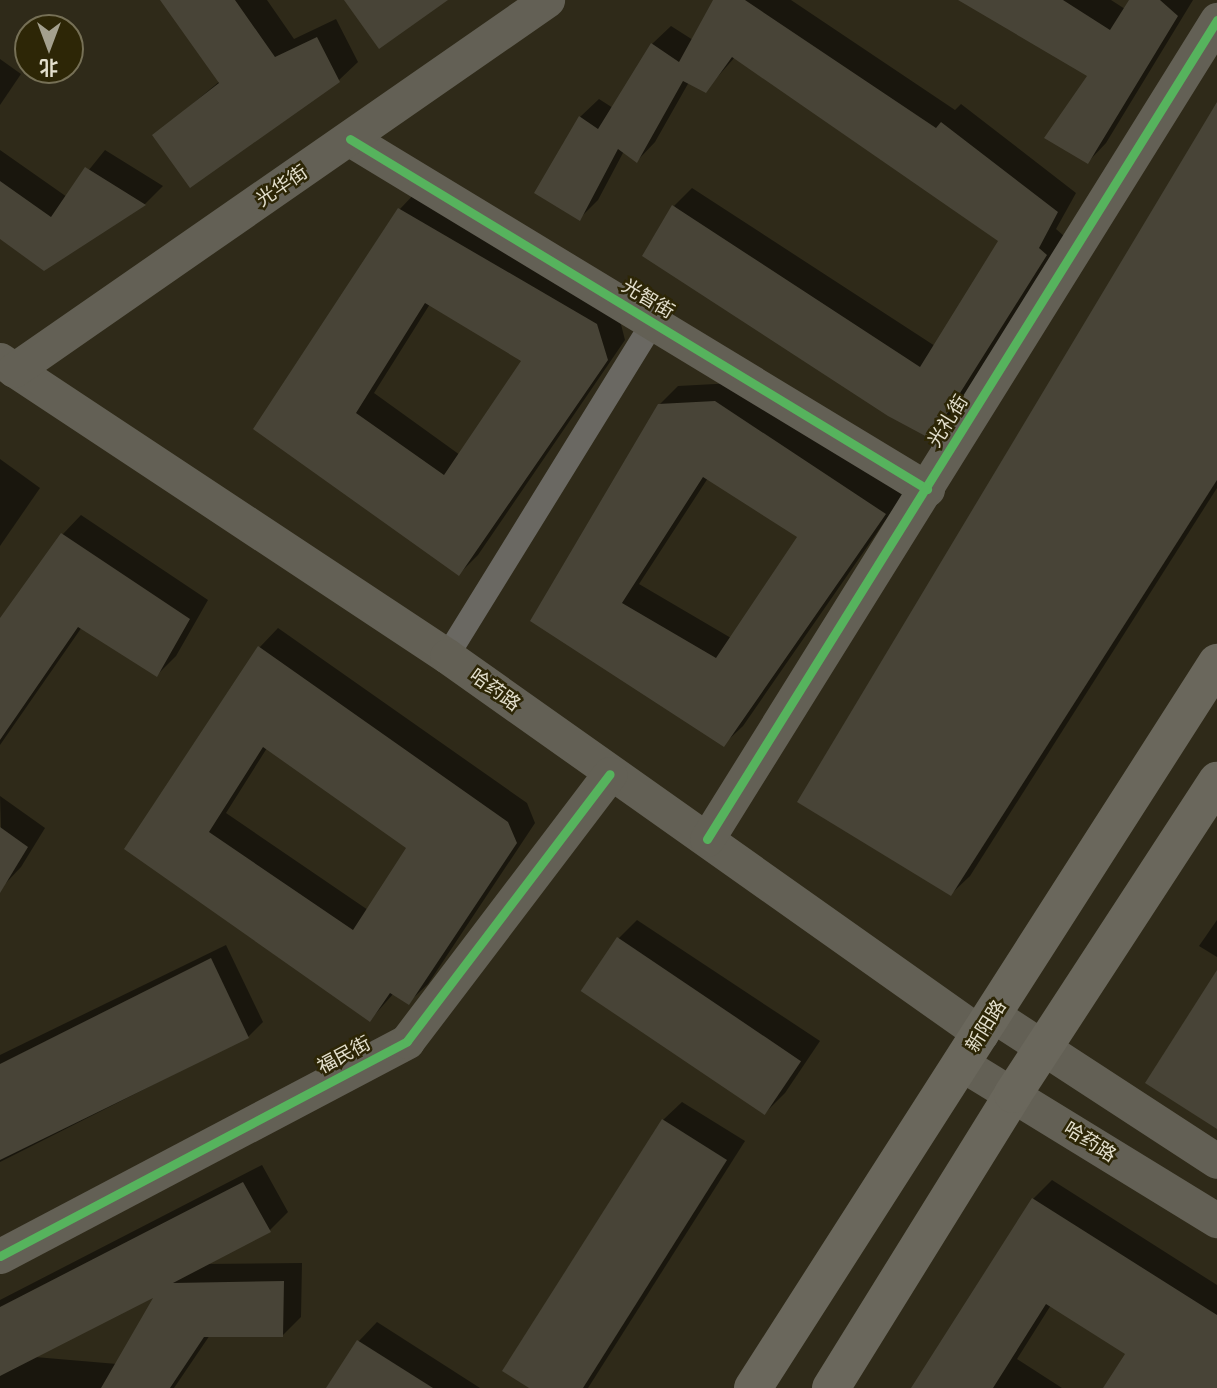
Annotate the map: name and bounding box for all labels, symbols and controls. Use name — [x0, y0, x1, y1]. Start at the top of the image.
north arrow — [14, 14, 84, 84]
text: 北 — [40, 56, 59, 80]
street label: 光华街 — [252, 161, 312, 211]
street label: 光智街 — [618, 275, 678, 323]
street label: 光礼街 — [923, 391, 973, 451]
street label: 哈药路 — [465, 664, 525, 716]
street label: 新阳路 — [961, 996, 1011, 1056]
street label: 福民街 — [313, 1032, 375, 1078]
street label: 哈药路 — [1060, 1117, 1120, 1167]

